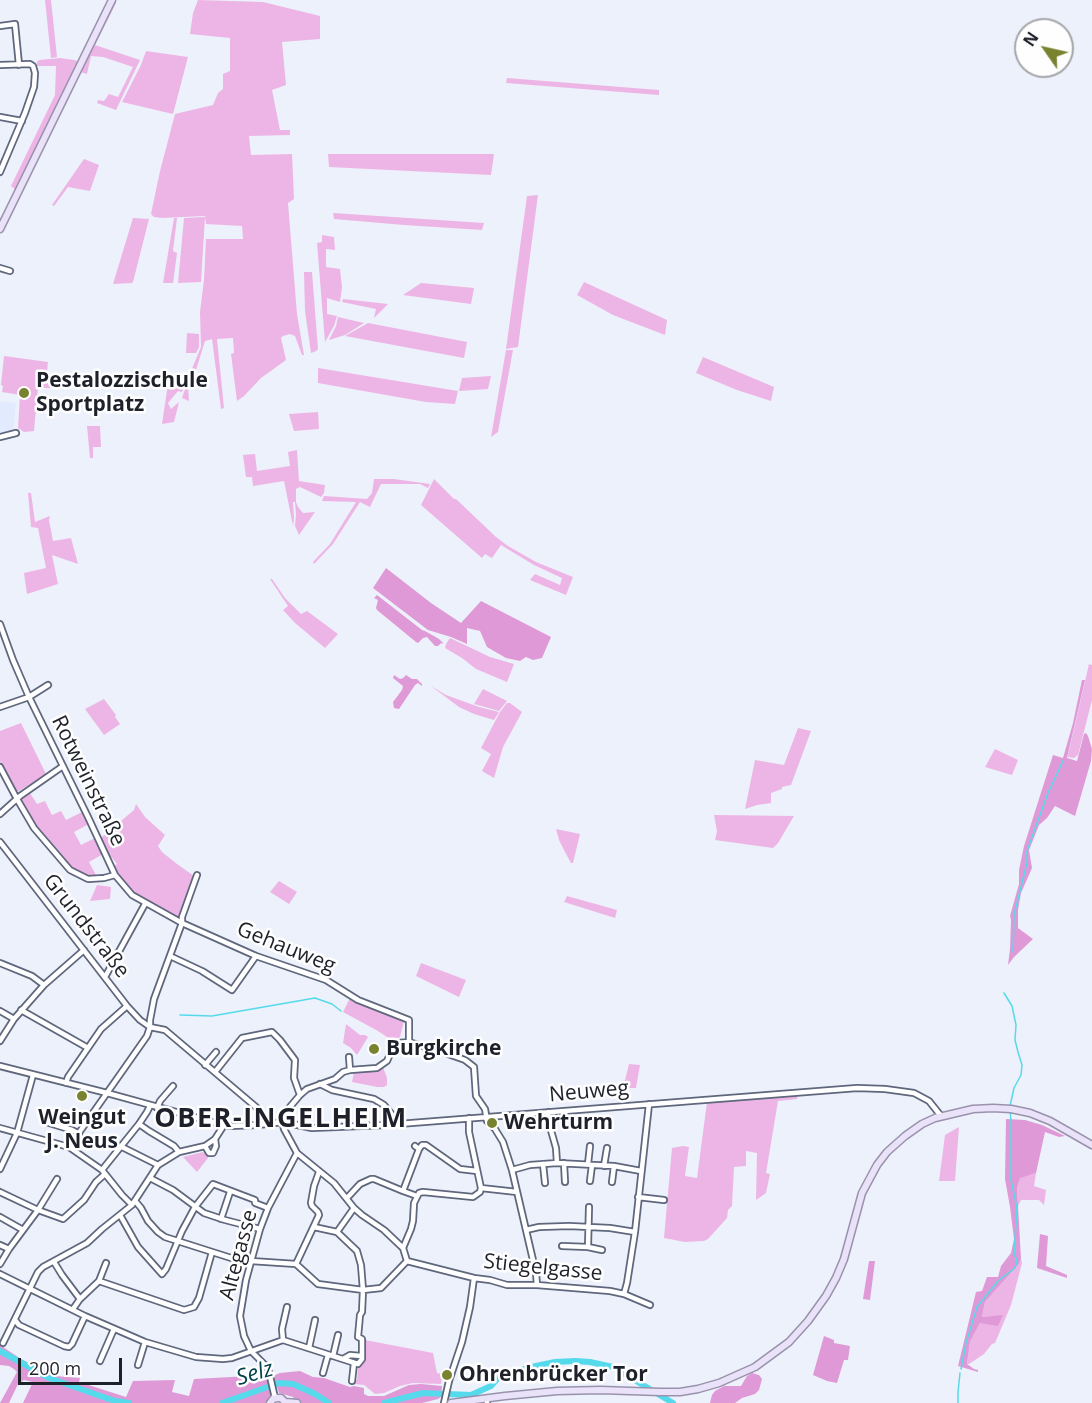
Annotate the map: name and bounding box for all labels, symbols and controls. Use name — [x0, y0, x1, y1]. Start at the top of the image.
north arrow — [1014, 18, 1074, 78]
text: N — [1018, 28, 1043, 51]
place label: Pestalozzischule Sportplatz — [36, 368, 208, 418]
marker: Pestalozzischule Sportplatz — [17, 386, 31, 400]
street label: Rotweinstraße — [46, 712, 130, 850]
street label: Grundstraße — [38, 869, 134, 983]
street label: Gehauweg — [233, 917, 339, 979]
place label: Burgkirche — [386, 1036, 501, 1062]
marker: Burgkirche — [367, 1042, 381, 1056]
street label: Neuweg — [548, 1076, 630, 1108]
marker: Weingut J. Neus — [75, 1089, 89, 1103]
district label: OBER-INGELHEIM — [154, 1103, 408, 1135]
place label: Weingut J. Neus — [38, 1105, 126, 1155]
place label: Wehrturm — [504, 1110, 613, 1136]
marker: Wehrturm — [485, 1116, 499, 1130]
street label: Altegasse — [215, 1207, 263, 1303]
street label: Stiegelgasse — [482, 1249, 604, 1287]
scale bar — [21, 1346, 124, 1384]
text: 200 m — [29, 1356, 81, 1380]
water label: Selz — [233, 1356, 277, 1392]
place label: Ohrenbrücker Tor — [459, 1362, 648, 1388]
marker: Ohrenbrücker Tor — [440, 1368, 454, 1382]

